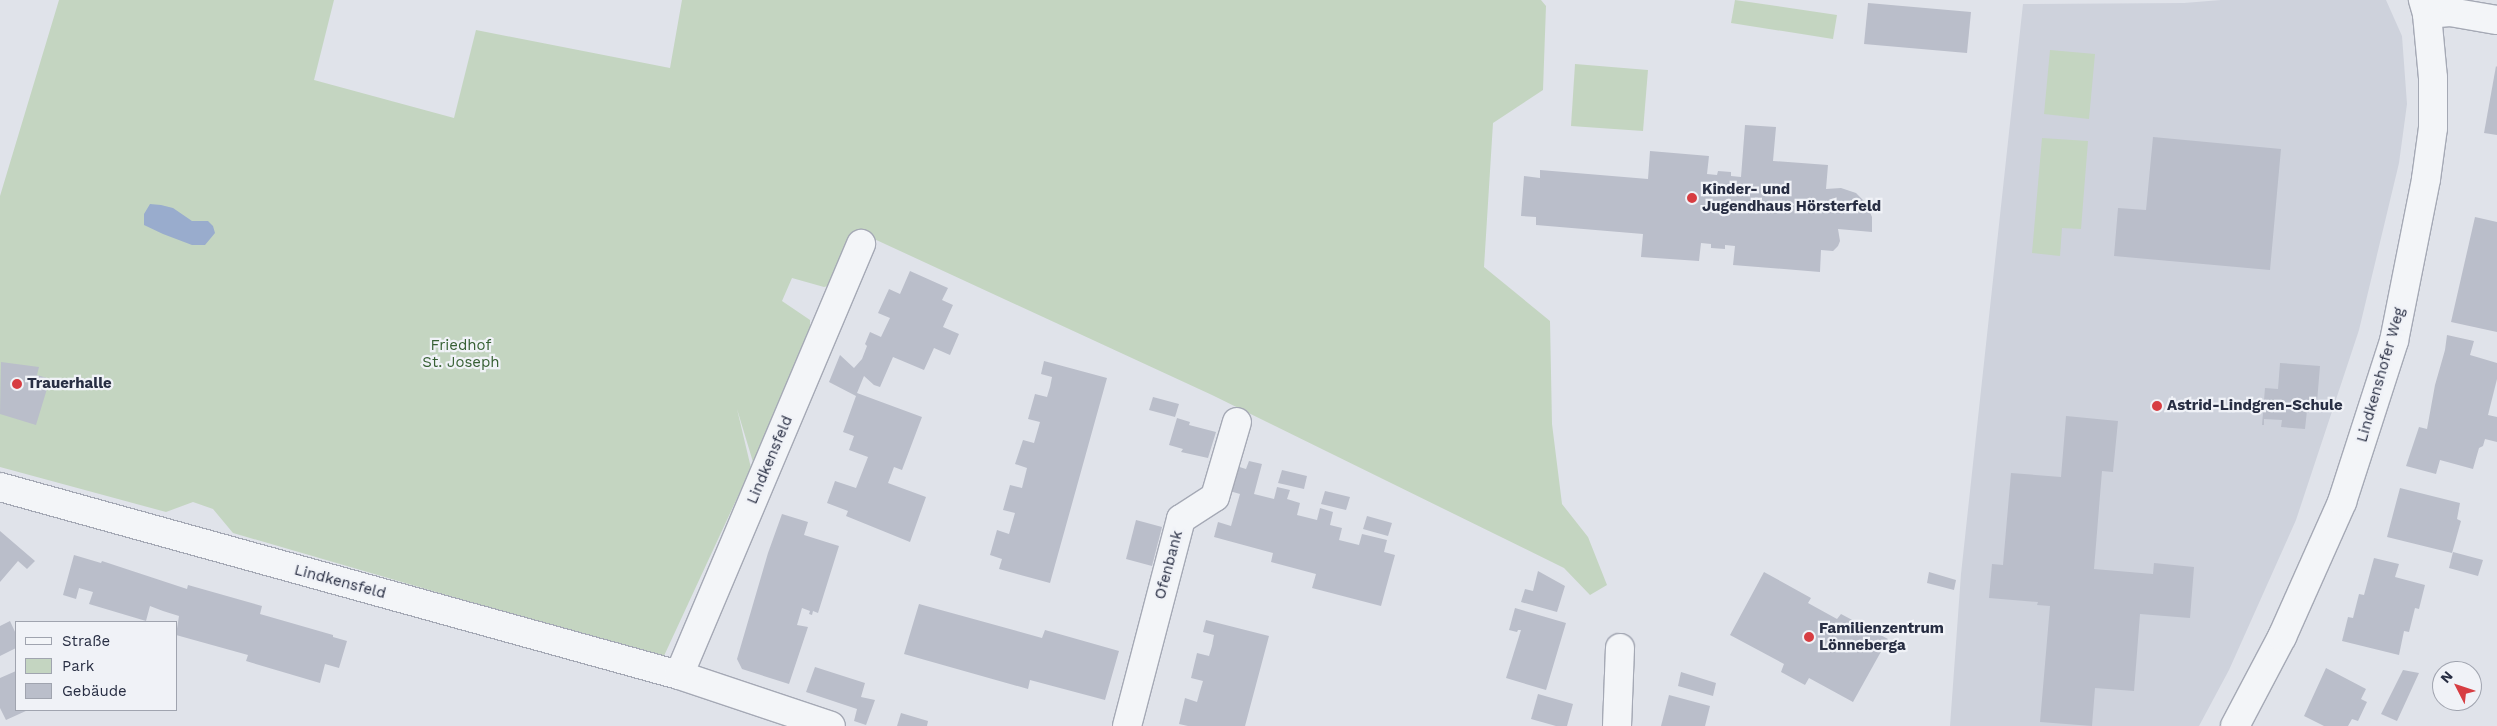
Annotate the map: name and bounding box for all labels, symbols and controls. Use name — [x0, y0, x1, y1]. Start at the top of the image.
place label: Kinder- und Jugendhaus Hörsterfeld — [1702, 180, 1881, 215]
marker: Kinder- und Jugendhaus Hörsterfeld — [1686, 192, 1698, 204]
street label: Lindkenshofer Weg — [2353, 305, 2409, 445]
park label: Friedhof St. Joseph — [422, 336, 500, 371]
place label: Trauerhalle — [27, 375, 112, 393]
marker: Trauerhalle — [11, 378, 23, 390]
place label: Astrid-Lindgren-Schule — [2167, 397, 2343, 415]
marker: Astrid-Lindgren-Schule — [2151, 400, 2163, 412]
street label: Lindkensfeld — [743, 413, 797, 507]
street label: Ofenbank — [1151, 529, 1187, 601]
street label: Lindkensfeld — [292, 561, 388, 603]
place label: Familienzentrum Lönneberga — [1819, 619, 1944, 654]
legend — [15, 621, 178, 711]
marker: Familienzentrum Lönneberga — [1803, 631, 1815, 643]
text: Straße — [62, 632, 110, 650]
text: Park — [62, 657, 94, 675]
north arrow — [2432, 661, 2482, 711]
text: N — [2437, 668, 2456, 686]
text: Gebäude — [62, 682, 127, 700]

